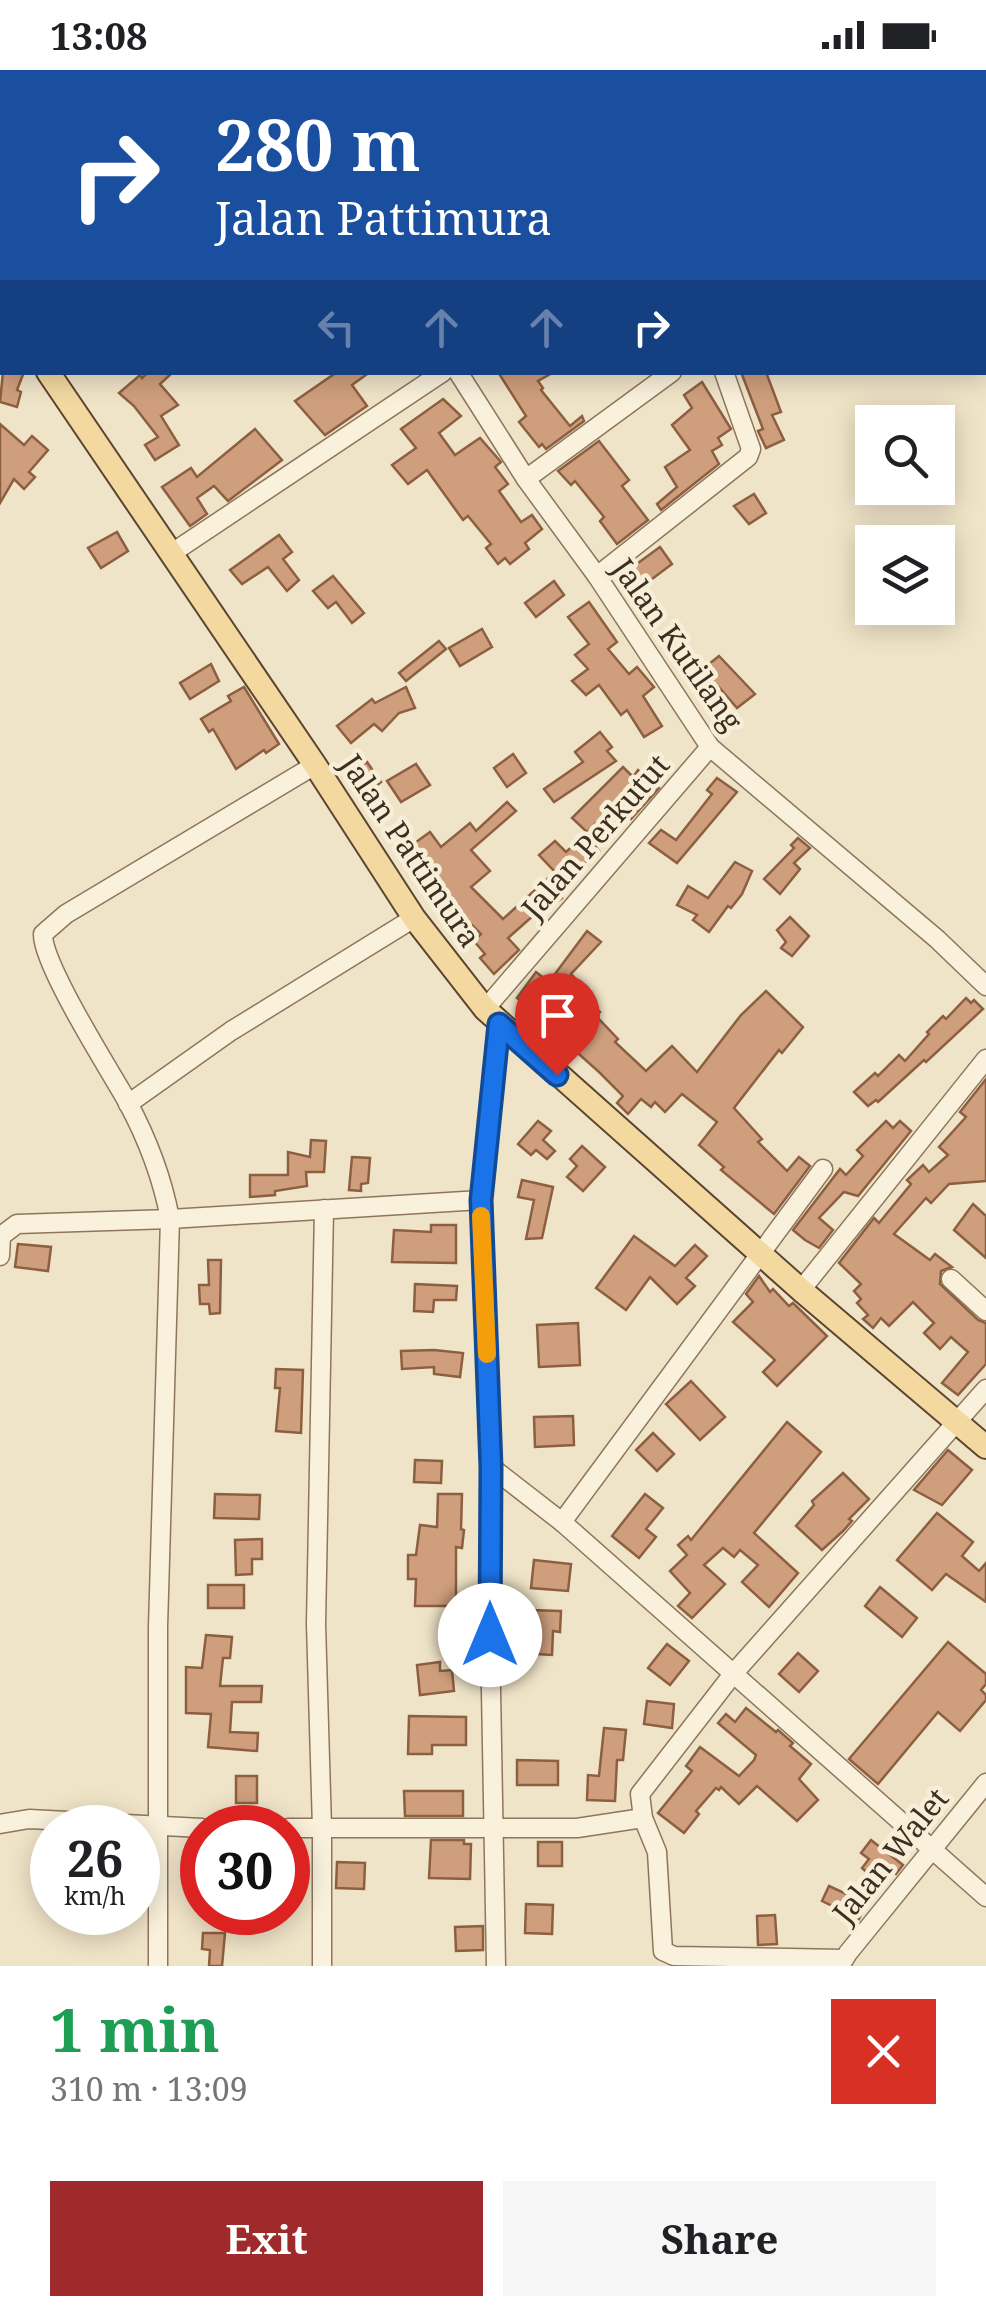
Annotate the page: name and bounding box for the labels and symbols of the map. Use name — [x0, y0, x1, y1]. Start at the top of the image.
street label: Jalan Kutilang — [603, 549, 753, 739]
street label: Jalan Pattimura — [331, 745, 491, 955]
street label: Jalan Perkutut — [511, 745, 678, 928]
pin — [515, 973, 600, 1076]
position arrow — [438, 1583, 542, 1687]
street label: Jalan Walet — [822, 1779, 957, 1932]
speed limit sign: 30 — [180, 1805, 310, 1935]

